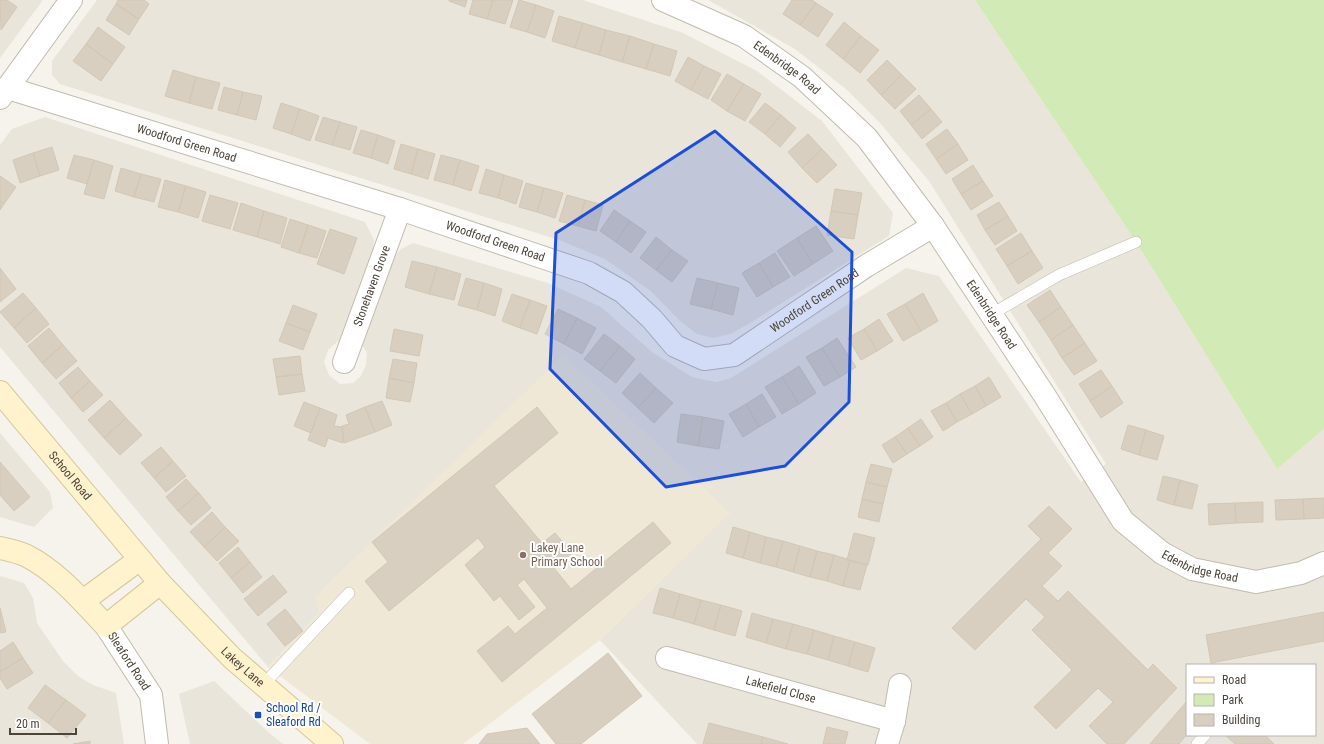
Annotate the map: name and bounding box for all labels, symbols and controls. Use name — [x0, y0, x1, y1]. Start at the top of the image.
street label: Edenbridge Road — [751, 38, 823, 97]
street label: Woodford Green Road — [135, 121, 238, 165]
street label: Woodford Green Road — [444, 218, 547, 265]
street label: Stonehaven Grove — [351, 243, 393, 328]
street label: Woodford Green Road — [768, 266, 861, 335]
street label: Edenbridge Road — [964, 277, 1019, 352]
street label: School Road — [46, 448, 94, 503]
place label: Lakey Lane Primary School — [531, 541, 603, 569]
street label: Edenbridge Road — [1159, 547, 1239, 585]
marker: Lakey Lane Primary School — [518, 550, 528, 560]
street label: Sleaford Road — [105, 629, 153, 693]
street label: Lakey Lane — [218, 644, 267, 690]
legend — [1186, 664, 1316, 736]
street label: Lakefield Close — [744, 673, 818, 706]
text: Road — [1222, 673, 1246, 687]
text: Park — [1222, 693, 1244, 707]
place label: School Rd / Sleaford Rd — [266, 701, 321, 729]
scale bar — [10, 710, 76, 736]
marker: School Rd / Sleaford Rd — [253, 710, 263, 720]
text: Building — [1222, 713, 1260, 727]
text: 20 m — [16, 717, 40, 731]

